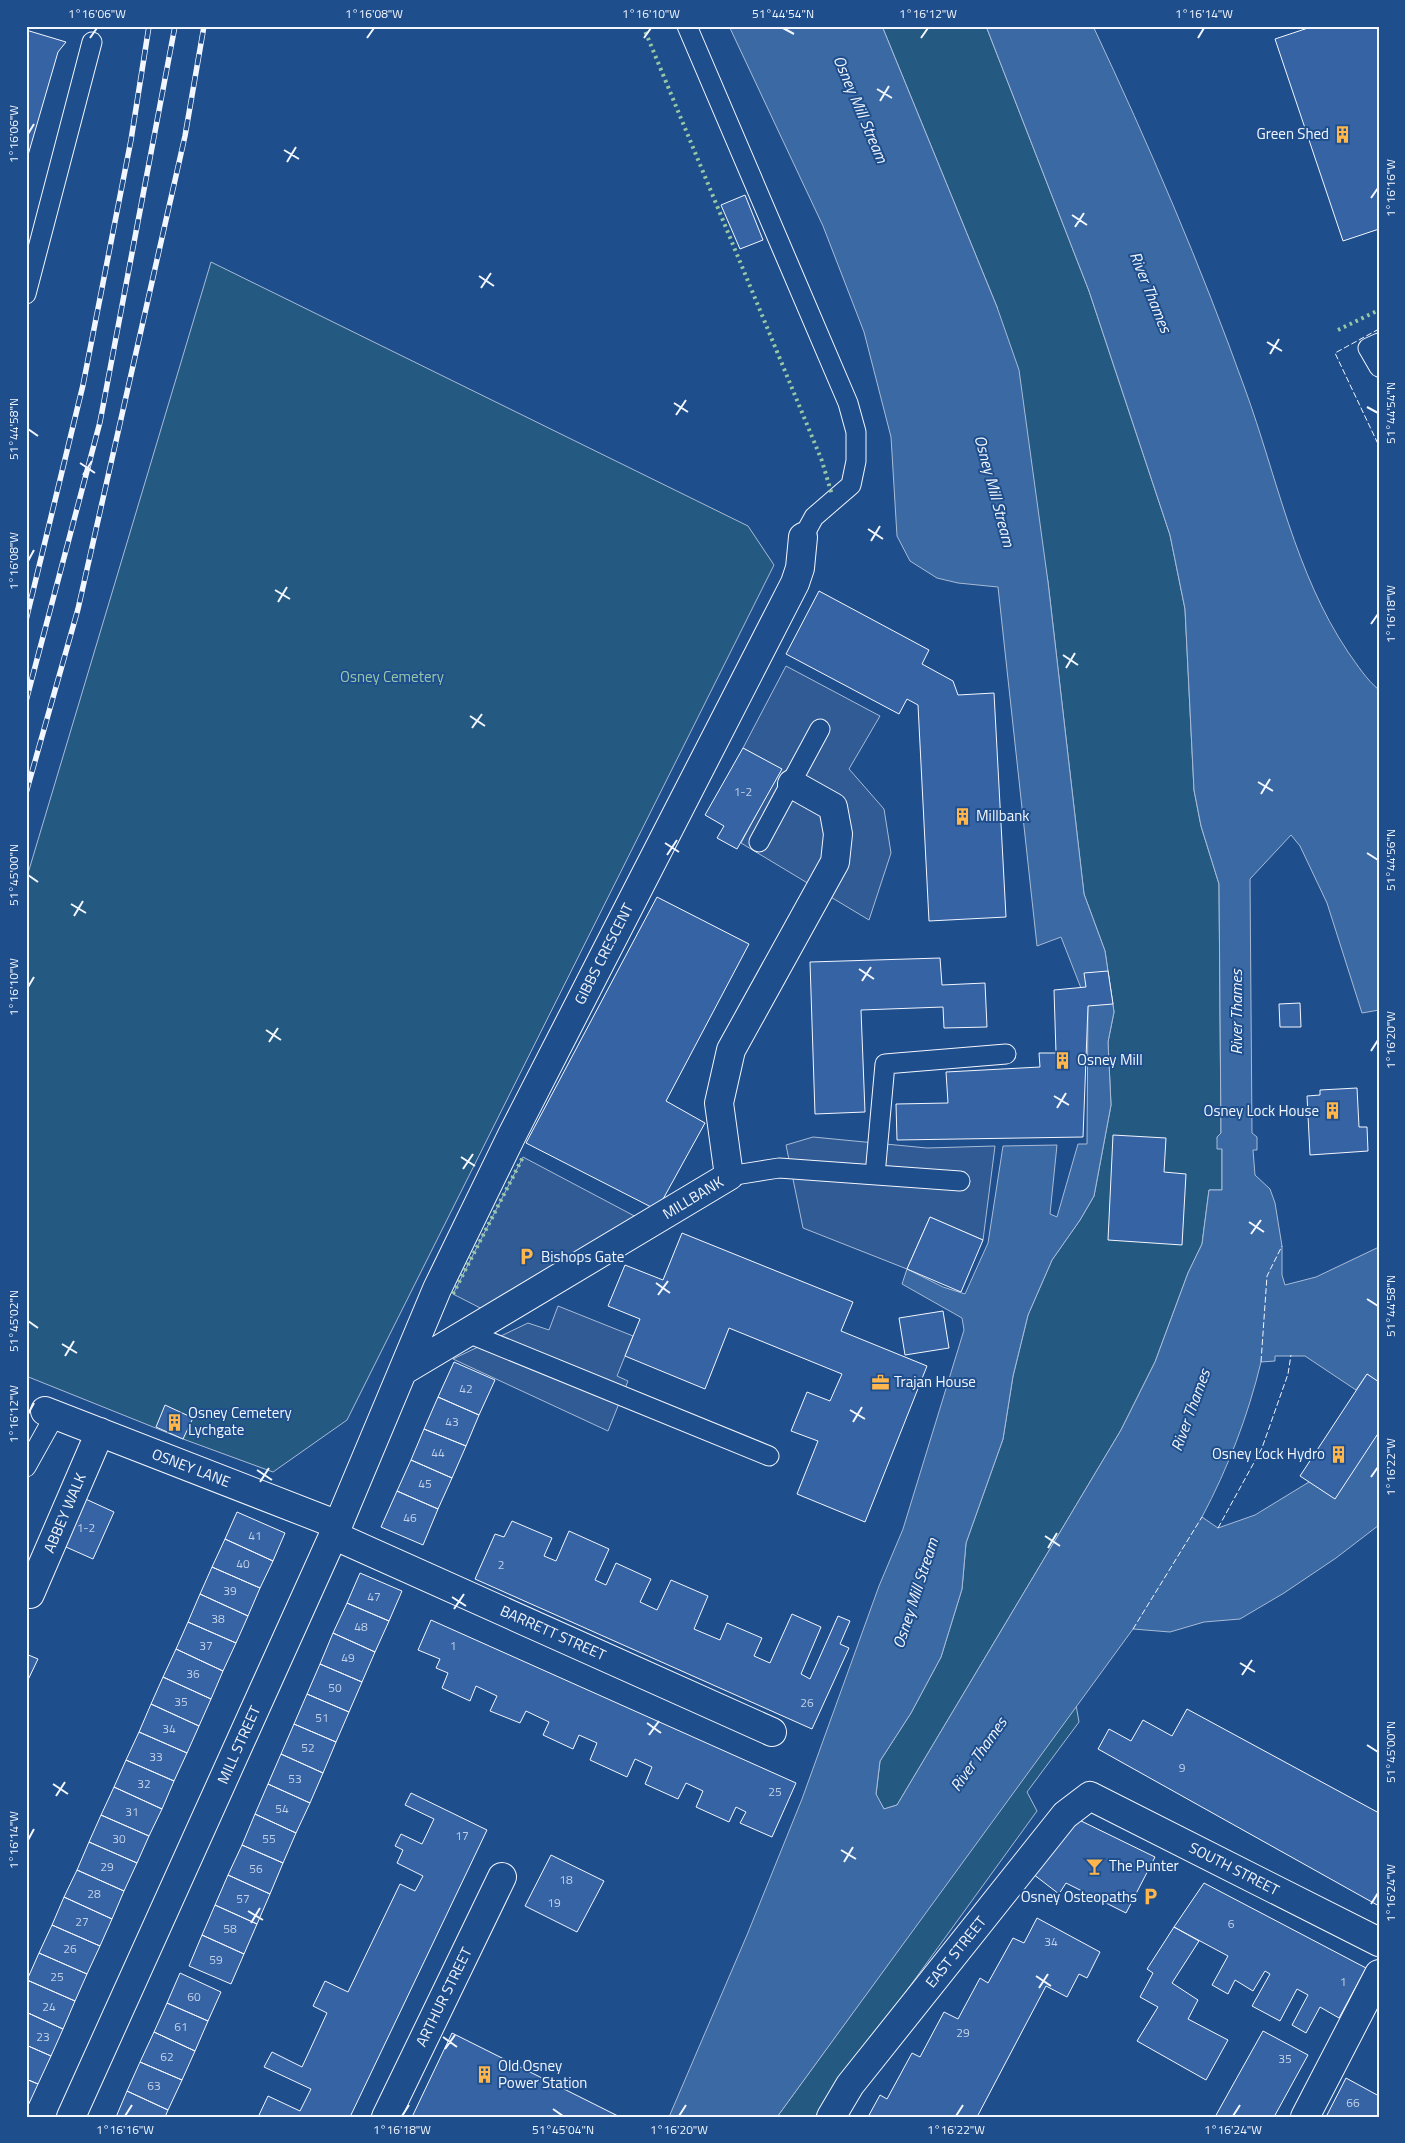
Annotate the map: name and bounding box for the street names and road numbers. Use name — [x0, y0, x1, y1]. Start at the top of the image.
street label: GIBBS CRESCENT — [568, 899, 639, 1008]
street label: MILLBANK — [658, 1170, 728, 1225]
street label: OSNEY LANE — [149, 1442, 234, 1493]
street label: ABBEY WALK — [37, 1469, 92, 1556]
street label: BARRETT STREET — [497, 1599, 610, 1666]
street label: MILL STREET — [211, 1702, 266, 1788]
street label: SOUTH STREET — [1185, 1836, 1284, 1901]
street label: EAST STREET — [920, 1911, 992, 1992]
street label: ARTHUR STREET — [410, 1943, 478, 2050]

